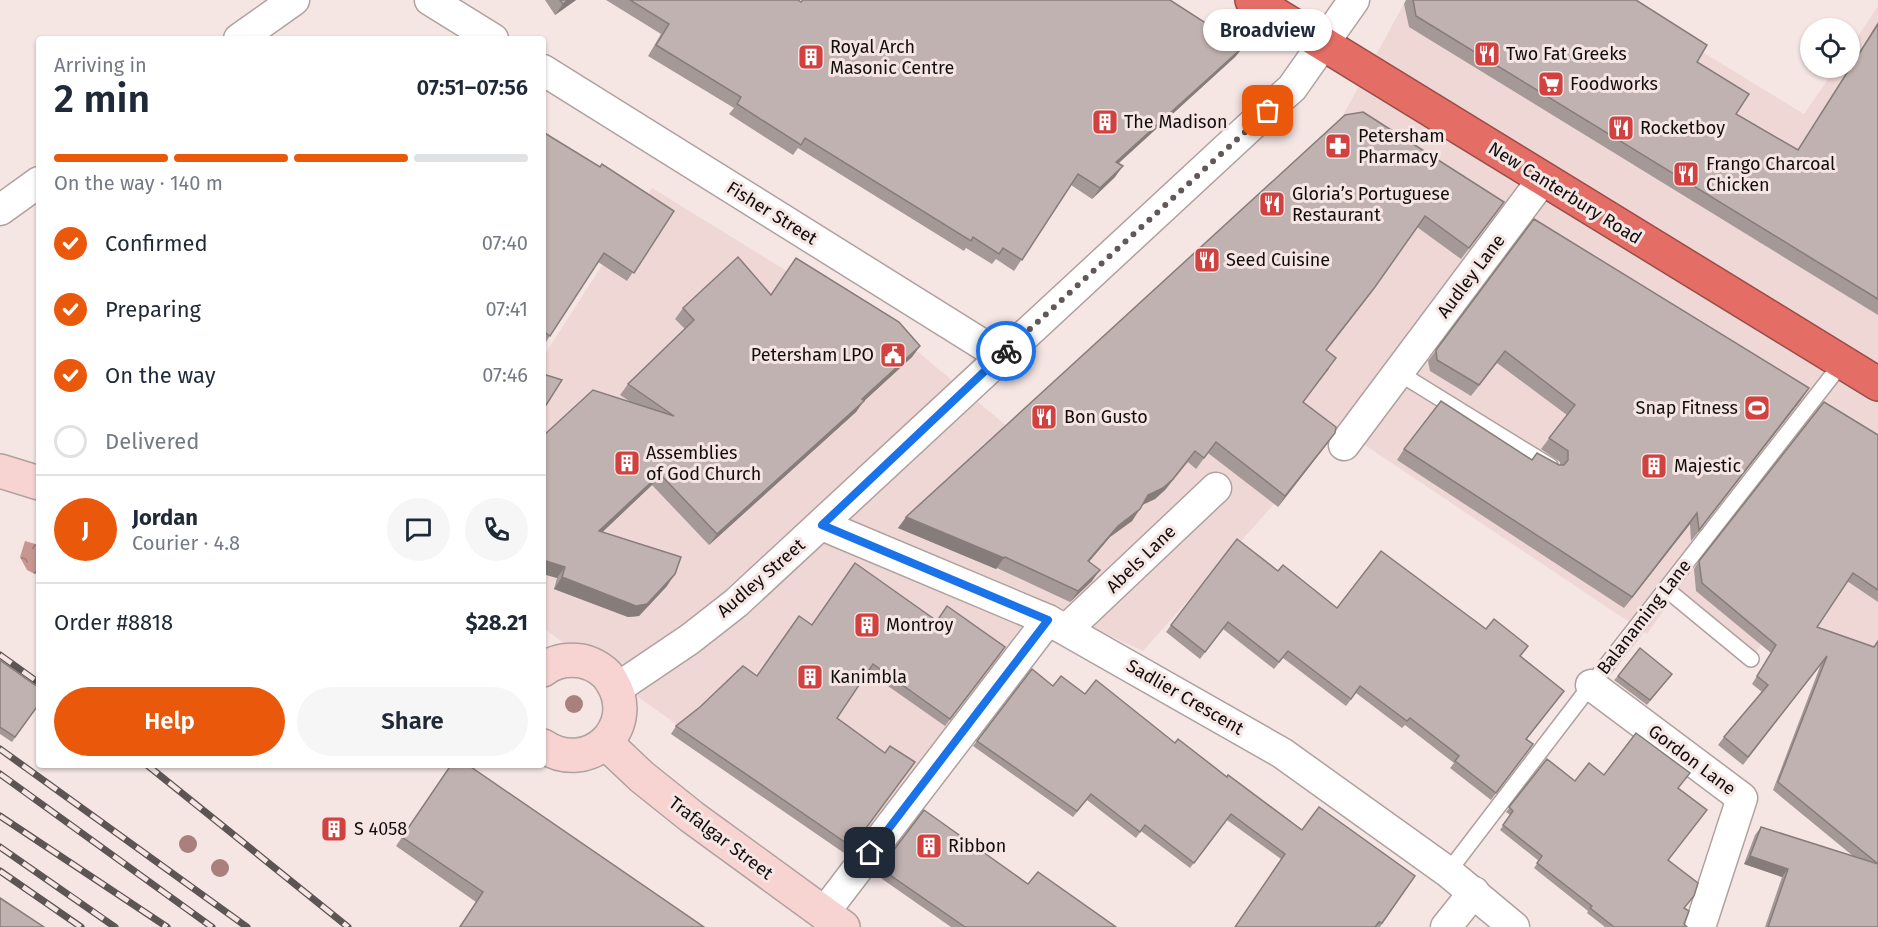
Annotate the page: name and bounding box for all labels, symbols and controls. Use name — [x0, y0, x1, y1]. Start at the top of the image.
callout: Broadview — [1204, 9, 1332, 51]
text: Broadview — [1220, 18, 1315, 42]
map controls — [1800, 18, 1860, 78]
button: locate — [1800, 18, 1860, 78]
place label: Royal Arch Masonic Centre — [830, 36, 954, 79]
restaurant icon: Two Fat Greeks — [1472, 39, 1502, 69]
building icon: Royal Arch Masonic Centre — [796, 42, 826, 72]
place label: Two Fat Greeks — [1506, 43, 1627, 65]
text: Arriving in — [54, 53, 147, 77]
supermarket icon: Foodworks — [1536, 69, 1566, 99]
place label: Foodworks — [1570, 73, 1658, 95]
text: 07:51–07:56 — [417, 74, 528, 101]
text: 2 min — [54, 76, 150, 122]
pin — [1242, 85, 1293, 136]
icon: bag — [1251, 94, 1284, 127]
building icon: The Madison — [1090, 107, 1120, 137]
place label: The Madison — [1124, 111, 1228, 133]
restaurant icon: Rocketboy — [1606, 113, 1636, 143]
place label: Rocketboy — [1640, 117, 1725, 139]
place label: Petersham Pharmacy — [1358, 125, 1445, 168]
pharmacy icon: Petersham Pharmacy — [1323, 131, 1353, 161]
street label: New Canterbury Road — [1484, 137, 1646, 249]
place label: Frango Charcoal Chicken — [1706, 153, 1835, 196]
restaurant icon: Frango Charcoal Chicken — [1671, 159, 1701, 189]
text: On the way · 140 m — [54, 171, 223, 195]
street label: Fisher Street — [723, 176, 822, 250]
place label: Gloria’s Portuguese Restaurant — [1292, 183, 1450, 226]
restaurant icon: Gloria’s Portuguese Restaurant — [1257, 189, 1287, 219]
icon: check — [54, 227, 87, 260]
text: Confirmed — [105, 230, 208, 257]
street label: Audley Lane — [1432, 230, 1510, 322]
text: 07:40 — [482, 231, 528, 255]
restaurant icon: Seed Cuisine — [1192, 245, 1222, 275]
place label: Seed Cuisine — [1226, 249, 1330, 271]
icon: check — [54, 293, 87, 326]
text: Preparing — [105, 296, 201, 323]
text: 07:41 — [486, 297, 528, 321]
courier — [976, 321, 1036, 381]
icon: bike — [990, 335, 1023, 368]
public building icon: Petersham LPO — [878, 340, 908, 370]
place label: Petersham LPO — [751, 344, 874, 366]
icon: check — [54, 359, 87, 392]
text: On the way — [105, 362, 216, 389]
text: 07:46 — [482, 363, 528, 387]
sports icon: Snap Fitness — [1742, 393, 1772, 423]
place label: Snap Fitness — [1636, 397, 1738, 419]
restaurant icon: Bon Gusto — [1029, 402, 1059, 432]
place label: Bon Gusto — [1064, 406, 1148, 428]
text: Delivered — [105, 428, 200, 455]
place label: Assemblies of God Church — [646, 442, 761, 485]
building icon: Assemblies of God Church — [612, 448, 642, 478]
building icon: Majestic — [1639, 451, 1669, 481]
place label: Majestic — [1674, 455, 1741, 477]
button: chat — [387, 498, 450, 561]
button: phone — [465, 498, 528, 561]
text: Jordan — [132, 504, 198, 531]
text: J — [82, 516, 89, 543]
street label: Abels Lane — [1102, 520, 1180, 598]
text: Courier · 4.8 — [132, 531, 240, 555]
street label: Audley Street — [713, 534, 810, 622]
street label: Balanaming Lane — [1592, 555, 1696, 679]
text: Order #8818 — [54, 609, 173, 636]
text: $28.21 — [466, 609, 528, 636]
building icon: Montroy — [852, 610, 882, 640]
place label: Montroy — [886, 614, 953, 636]
street label: Sadlier Crescent — [1122, 655, 1248, 740]
building icon: Kanimbla — [795, 662, 825, 692]
place label: Kanimbla — [830, 666, 907, 688]
button: Help — [54, 687, 285, 756]
button: Share — [297, 687, 528, 756]
street label: Gordon Lane — [1644, 720, 1740, 800]
street label: Trafalgar Street — [665, 792, 778, 885]
building icon: S 4058 — [319, 814, 349, 844]
place label: S 4058 — [354, 818, 407, 840]
pin — [844, 827, 895, 878]
building icon: Ribbon — [914, 831, 944, 861]
place label: Ribbon — [948, 835, 1006, 857]
icon: home — [853, 836, 886, 869]

